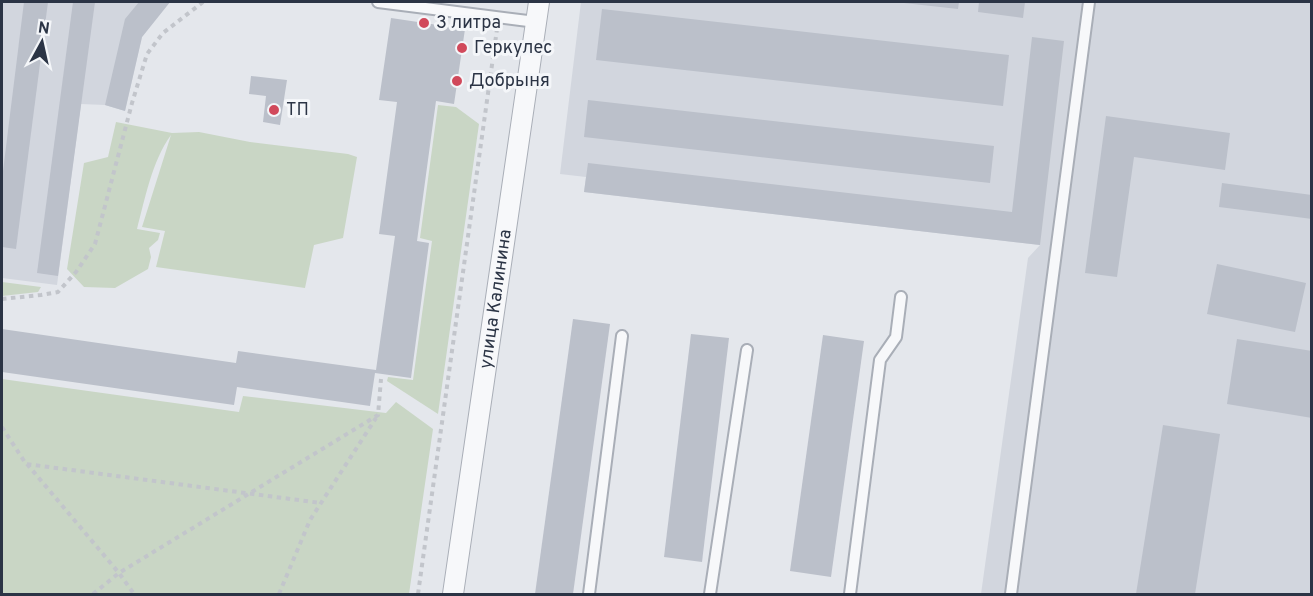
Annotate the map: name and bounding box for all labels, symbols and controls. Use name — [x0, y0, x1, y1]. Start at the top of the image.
north arrow — [12, 12, 72, 72]
place label: 3 литра — [436, 12, 501, 35]
marker: 3 литра — [417, 16, 431, 30]
text: N — [37, 18, 51, 40]
place label: Геркулес — [474, 37, 552, 60]
marker: Геркулес — [455, 41, 469, 55]
place label: Добрыня — [469, 70, 550, 93]
marker: Добрыня — [450, 74, 464, 88]
place label: ТП — [286, 99, 309, 122]
marker: ТП — [267, 103, 281, 117]
street label: улица Калинина — [474, 228, 517, 371]

